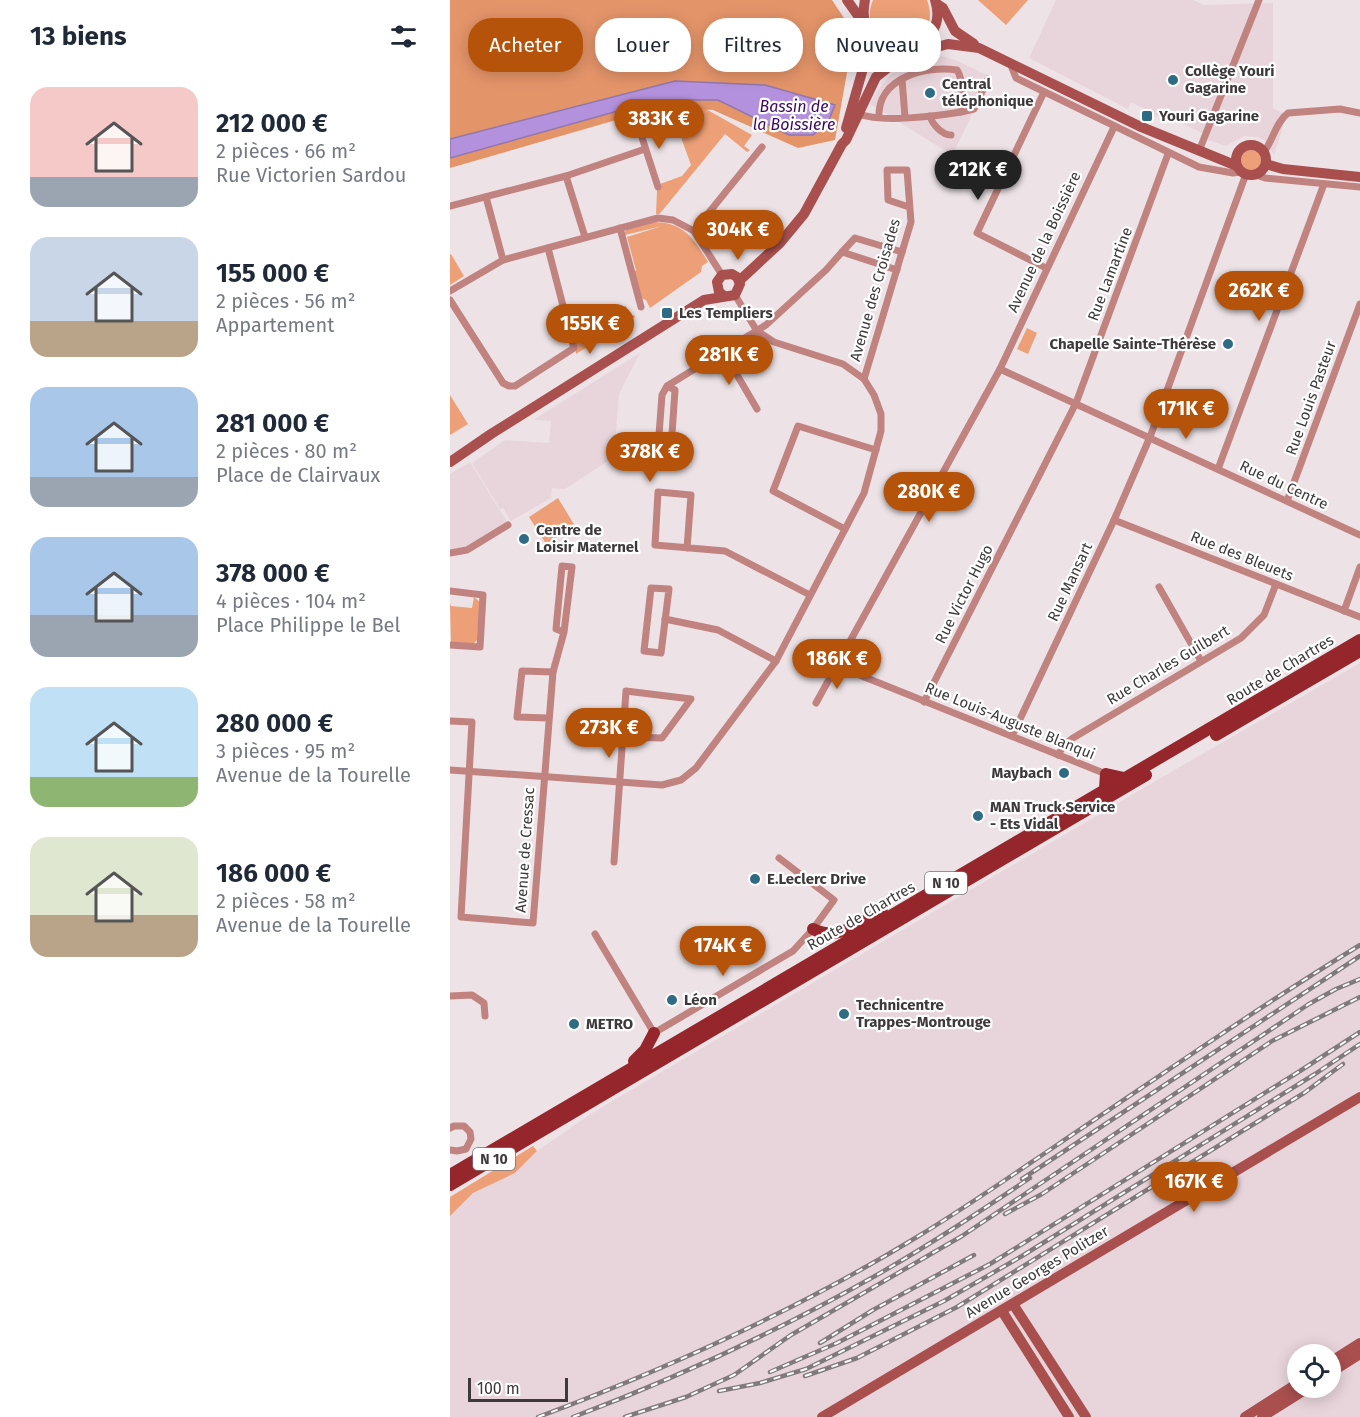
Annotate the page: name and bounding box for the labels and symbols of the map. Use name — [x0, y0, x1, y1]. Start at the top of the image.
place label: Collège Youri Gagarine — [1185, 62, 1274, 97]
marker: Collège Youri Gagarine — [1166, 73, 1180, 87]
place label: Central téléphonique — [942, 75, 1034, 110]
marker: Central téléphonique — [923, 86, 937, 100]
water label: Bassin de la Boissière — [753, 97, 835, 134]
pin: 383K € — [610, 99, 708, 150]
place label: Youri Gagarine — [1158, 107, 1259, 125]
marker: Youri Gagarine — [1140, 109, 1154, 123]
pin: 212K € — [929, 150, 1027, 201]
street label: Avenue de la Boissière — [1003, 169, 1085, 315]
pin: 304K € — [689, 210, 787, 261]
street label: Avenue des Croisades — [846, 217, 904, 363]
street label: Rue Lamartine — [1084, 225, 1136, 323]
pin: 262K € — [1210, 271, 1308, 322]
pin: 155K € — [541, 304, 639, 355]
place label: Les Templiers — [679, 304, 773, 322]
marker: Les Templiers — [660, 306, 674, 320]
pin: 281K € — [680, 335, 778, 386]
place label: Chapelle Sainte-Thérèse — [1049, 335, 1216, 353]
marker: Chapelle Sainte-Thérèse — [1221, 337, 1235, 351]
street label: Rue Louis Pasteur — [1282, 338, 1340, 458]
pin: 171K € — [1137, 389, 1235, 440]
pin: 378K € — [601, 432, 699, 483]
street label: Rue du Centre — [1237, 457, 1331, 513]
pin: 280K € — [880, 472, 978, 523]
place label: Centre de Loisir Maternel — [536, 521, 639, 556]
street label: Rue des Bleuets — [1188, 527, 1296, 585]
marker: Centre de Loisir Maternel — [517, 532, 531, 546]
street label: Rue Mansart — [1044, 539, 1096, 624]
street label: Rue Victor Hugo — [931, 542, 997, 646]
street label: Rue Charles Guilbert — [1104, 621, 1233, 709]
street label: Route de Chartres — [1223, 631, 1337, 709]
pin: 186K € — [788, 639, 886, 690]
street label: Rue Louis-Auguste Blanqui — [922, 679, 1098, 763]
pin: 273K € — [560, 708, 658, 759]
place label: Maybach — [992, 764, 1052, 782]
marker: Maybach — [1057, 766, 1071, 780]
street label: Avenue de Cressac — [512, 787, 538, 913]
place label: MAN Truck Service - Ets Vidal — [990, 798, 1115, 833]
marker: MAN Truck Service - Ets Vidal — [971, 809, 985, 823]
place label: E.Leclerc Drive — [767, 870, 866, 888]
marker: E.Leclerc Drive — [748, 872, 762, 886]
road number: N 10 — [925, 872, 967, 894]
street label: Route de Chartres — [804, 878, 918, 954]
pin: 174K € — [674, 926, 772, 977]
place label: Léon — [684, 991, 717, 1009]
marker: Léon — [665, 993, 679, 1007]
place label: Technicentre Trappes-Montrouge — [856, 996, 991, 1031]
marker: Technicentre Trappes-Montrouge — [837, 1007, 851, 1021]
place label: METRO — [586, 1015, 633, 1033]
marker: METRO — [567, 1017, 581, 1031]
road number: N 10 — [473, 1148, 515, 1170]
pin: 167K € — [1145, 1162, 1243, 1213]
street label: Avenue Georges Politzer — [962, 1222, 1112, 1322]
scale bar — [468, 1375, 568, 1402]

